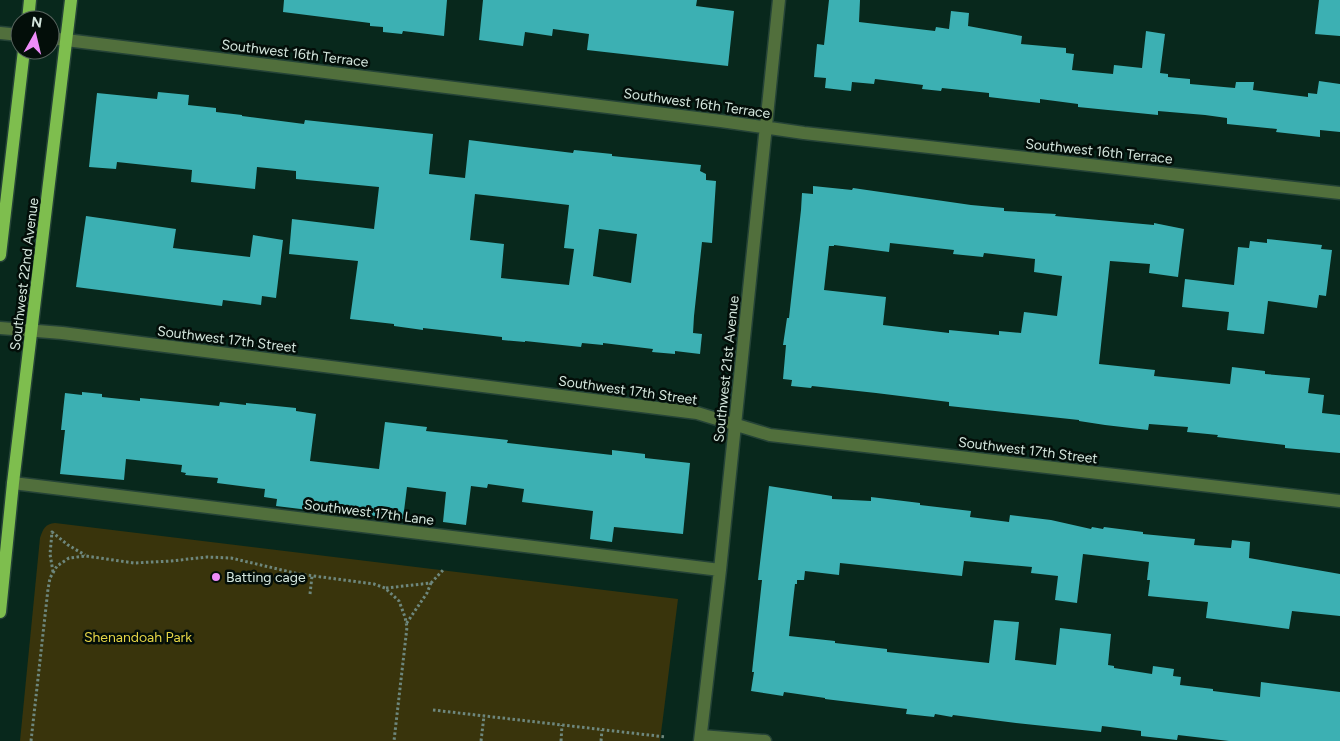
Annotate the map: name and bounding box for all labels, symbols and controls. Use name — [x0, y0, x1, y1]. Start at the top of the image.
north arrow — [10, 10, 60, 60]
text: N — [30, 13, 43, 32]
street label: Southwest 16th Terrace — [221, 36, 370, 71]
street label: Southwest 16th Terrace — [623, 85, 772, 122]
street label: Southwest 16th Terrace — [1025, 135, 1174, 168]
street label: Southwest 22nd Avenue — [7, 196, 42, 351]
street label: Southwest 21st Avenue — [710, 294, 743, 443]
street label: Southwest 17th Street — [156, 323, 298, 356]
street label: Southwest 17th Street — [557, 372, 699, 409]
street label: Southwest 17th Street — [957, 434, 1099, 467]
street label: Southwest 17th Lane — [303, 496, 435, 529]
place label: Batting cage — [226, 569, 306, 586]
marker: Batting cage — [210, 571, 222, 583]
park label: Shenandoah Park — [84, 629, 192, 646]

